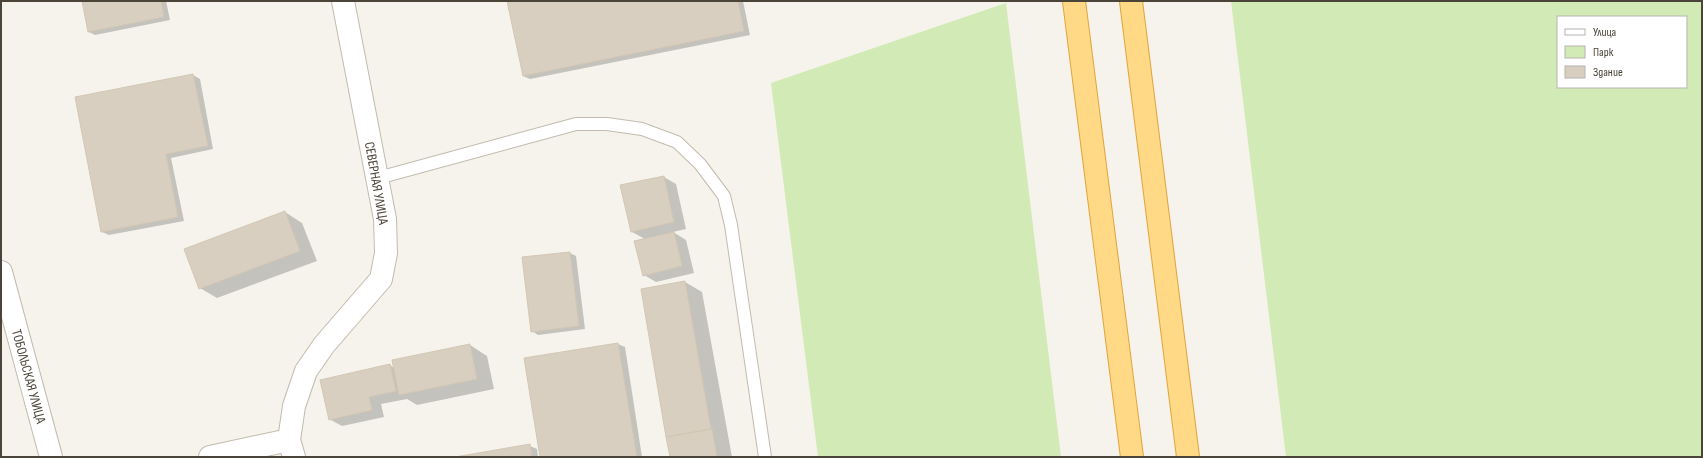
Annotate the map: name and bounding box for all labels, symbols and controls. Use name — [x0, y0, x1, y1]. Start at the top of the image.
legend — [1557, 16, 1687, 88]
text: Улица — [1593, 25, 1617, 40]
text: Парк — [1593, 45, 1614, 60]
text: Здание — [1593, 65, 1623, 80]
street label: СЕВЕРНАЯ УЛИЦА — [361, 140, 392, 227]
street label: ТОБОЛЬСКАЯ УЛИЦА — [8, 327, 50, 426]

